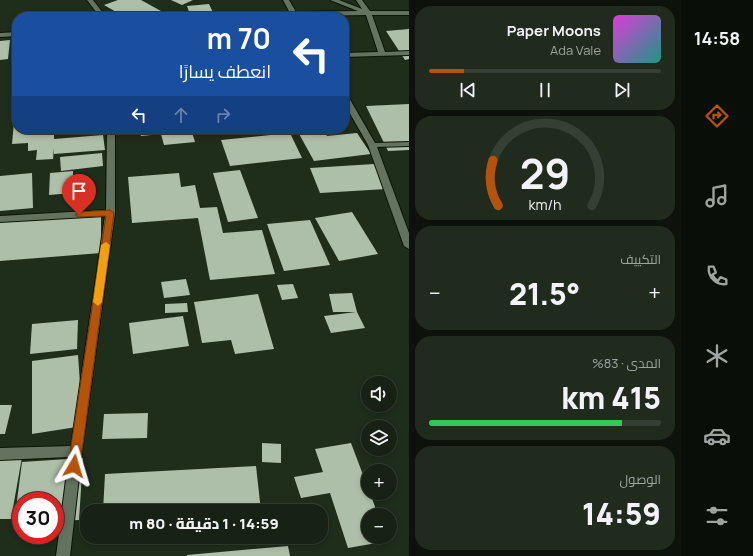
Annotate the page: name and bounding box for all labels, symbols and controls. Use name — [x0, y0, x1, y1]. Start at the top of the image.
text: 70 m — [207, 19, 271, 57]
text: Paper Moons — [507, 20, 601, 41]
text: 14:58 — [694, 26, 740, 50]
icon: left — [285, 28, 337, 80]
text: Ada Vale — [550, 41, 601, 59]
text: انعطف يسارًا — [179, 59, 271, 83]
icon: previous — [457, 79, 479, 101]
icon: pause — [534, 79, 556, 101]
icon: next — [611, 79, 633, 101]
icon: directions — [703, 102, 731, 130]
icon: left — [128, 104, 150, 126]
icon: ahead — [170, 104, 192, 126]
icon: right — [212, 104, 234, 126]
text: 29 — [520, 145, 570, 201]
pin — [62, 174, 96, 215]
icon: arrive — [68, 180, 90, 202]
icon: music — [703, 182, 731, 210]
text: km/h — [528, 195, 562, 214]
text: التكييف — [620, 250, 661, 268]
icon: phone — [703, 262, 731, 290]
text: 21.5° — [509, 273, 580, 314]
text: − — [429, 278, 441, 308]
text: + — [648, 278, 661, 308]
icon: climate — [703, 342, 731, 370]
text: المدى · 83% — [592, 354, 661, 372]
map controls — [361, 376, 397, 544]
button: sound — [361, 376, 397, 412]
text: 415 km — [561, 377, 661, 418]
button: layers — [361, 420, 397, 456]
icon: car — [703, 422, 731, 450]
position arrow — [53, 445, 95, 487]
button: + — [361, 464, 397, 500]
text: الوصول — [620, 470, 661, 488]
speed limit sign: 30 — [12, 492, 64, 544]
text: 14:59 — [582, 493, 661, 534]
icon: filters — [703, 502, 731, 530]
button: − — [361, 508, 397, 544]
text: 14:59 · 1 دقيقة · 80 m — [129, 513, 279, 534]

